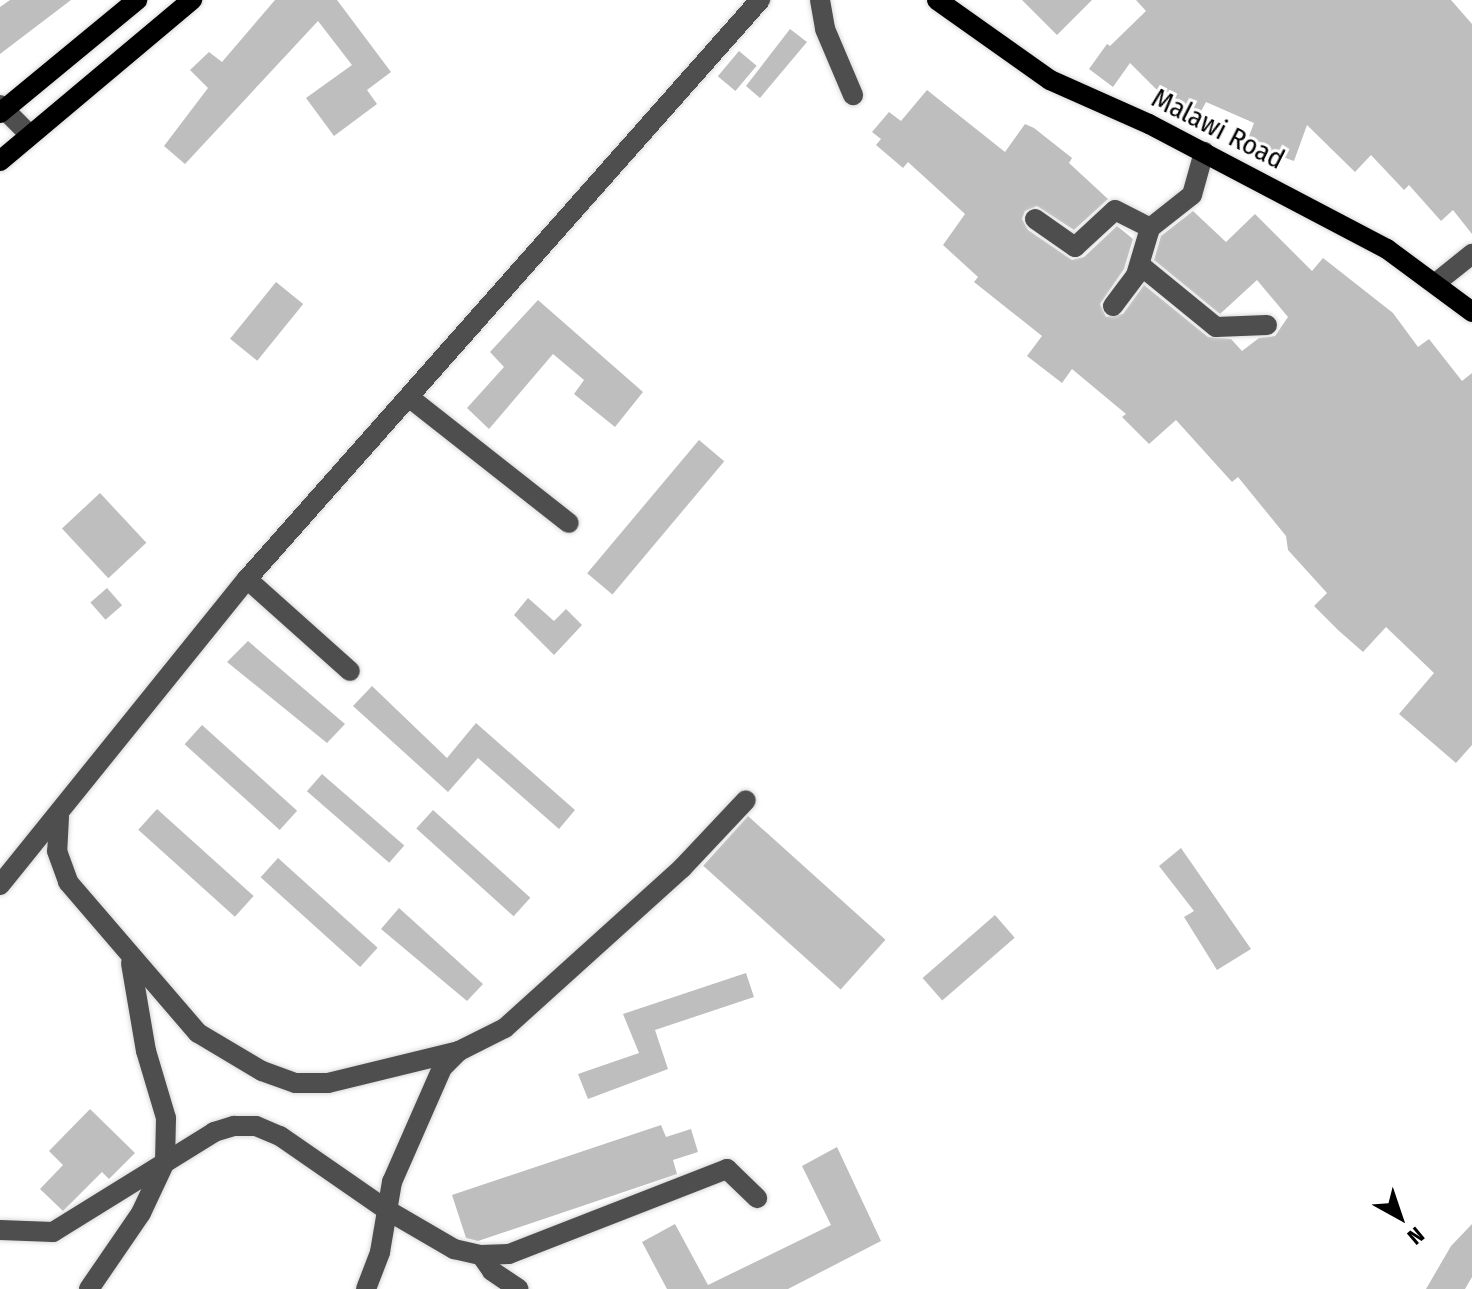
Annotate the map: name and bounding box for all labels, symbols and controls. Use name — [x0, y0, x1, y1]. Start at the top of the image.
street label: Malawi Road — [1146, 81, 1290, 177]
north arrow — [1360, 1177, 1440, 1257]
text: N — [1402, 1221, 1429, 1250]

